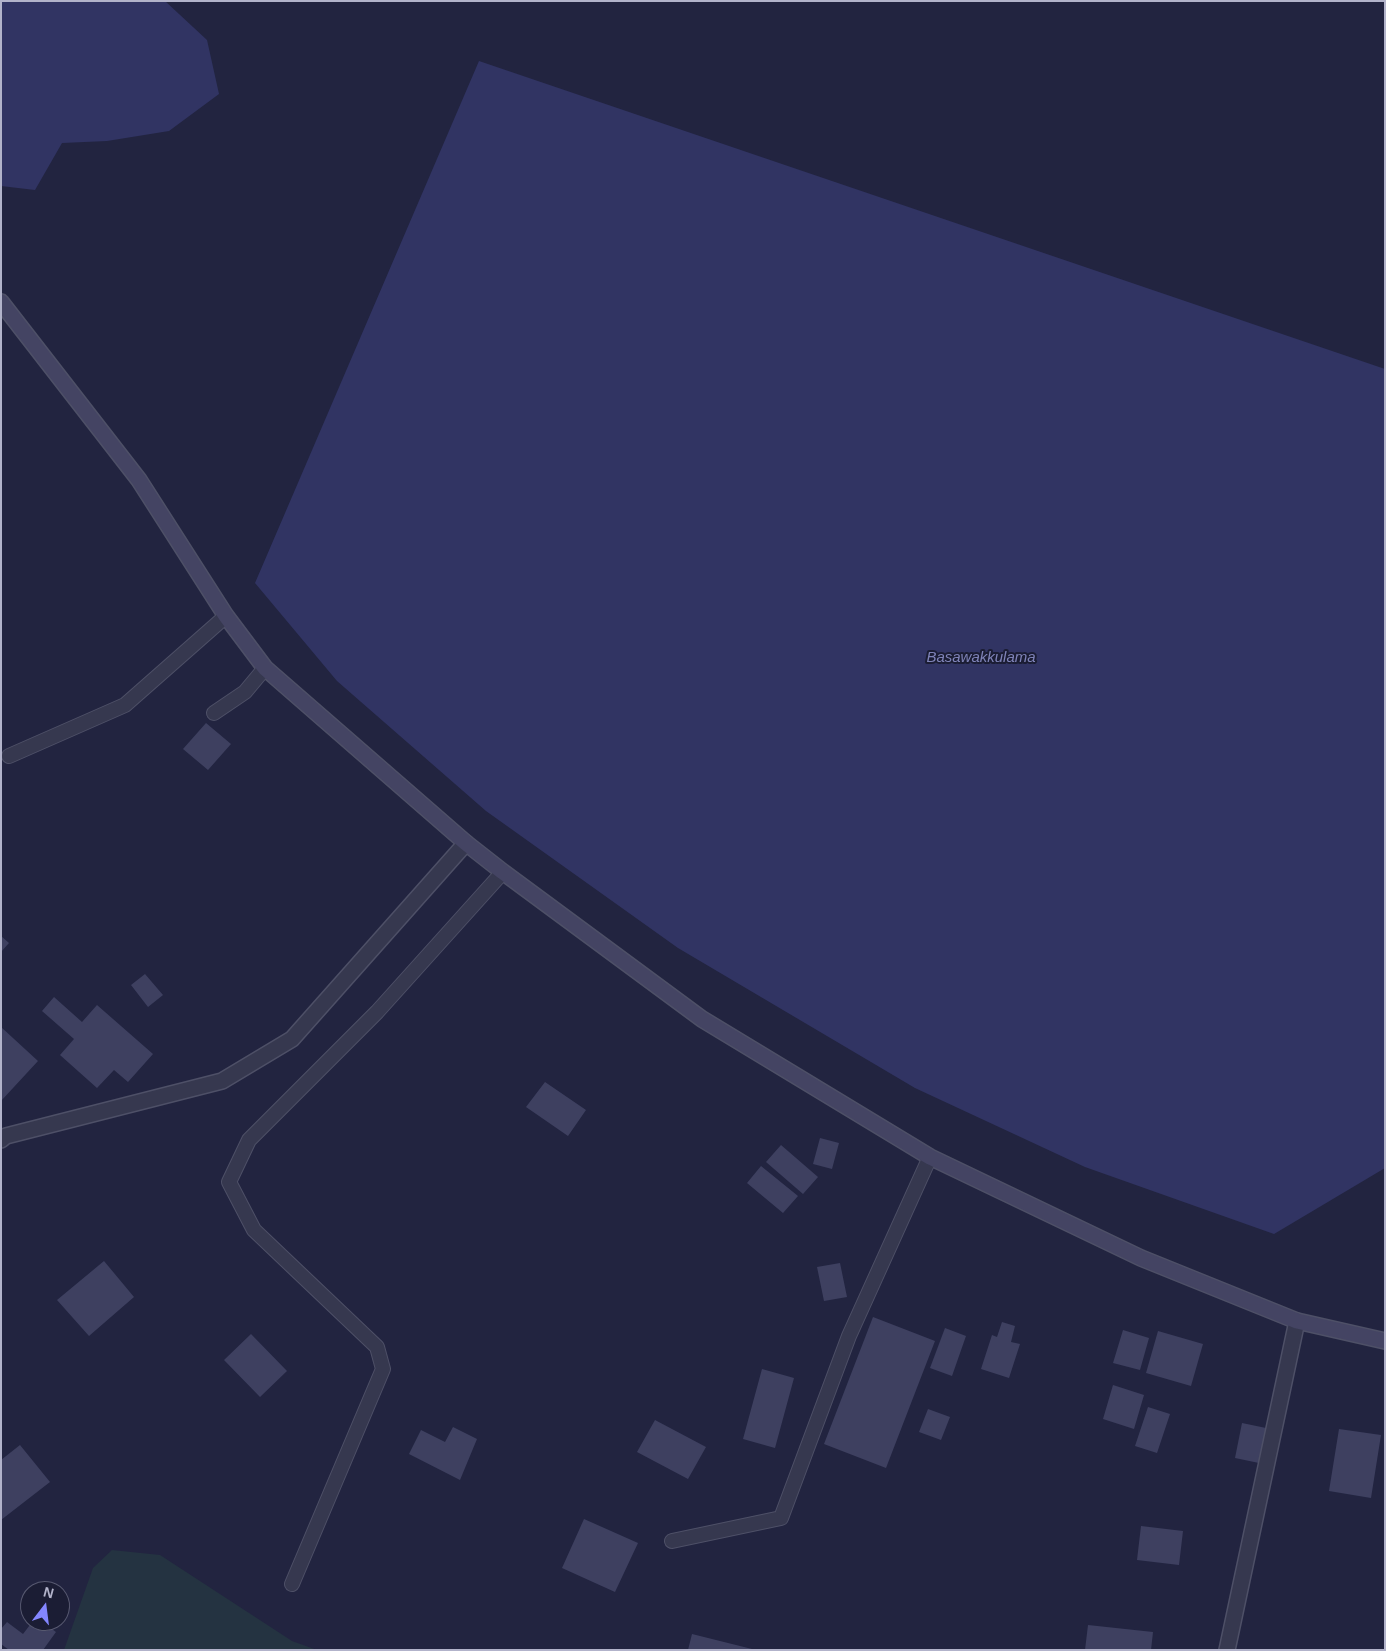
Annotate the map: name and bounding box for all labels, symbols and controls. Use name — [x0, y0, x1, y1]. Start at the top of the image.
water label: Basawakkulama — [926, 649, 1036, 667]
north arrow — [20, 1581, 70, 1631]
text: N — [42, 1583, 56, 1602]

